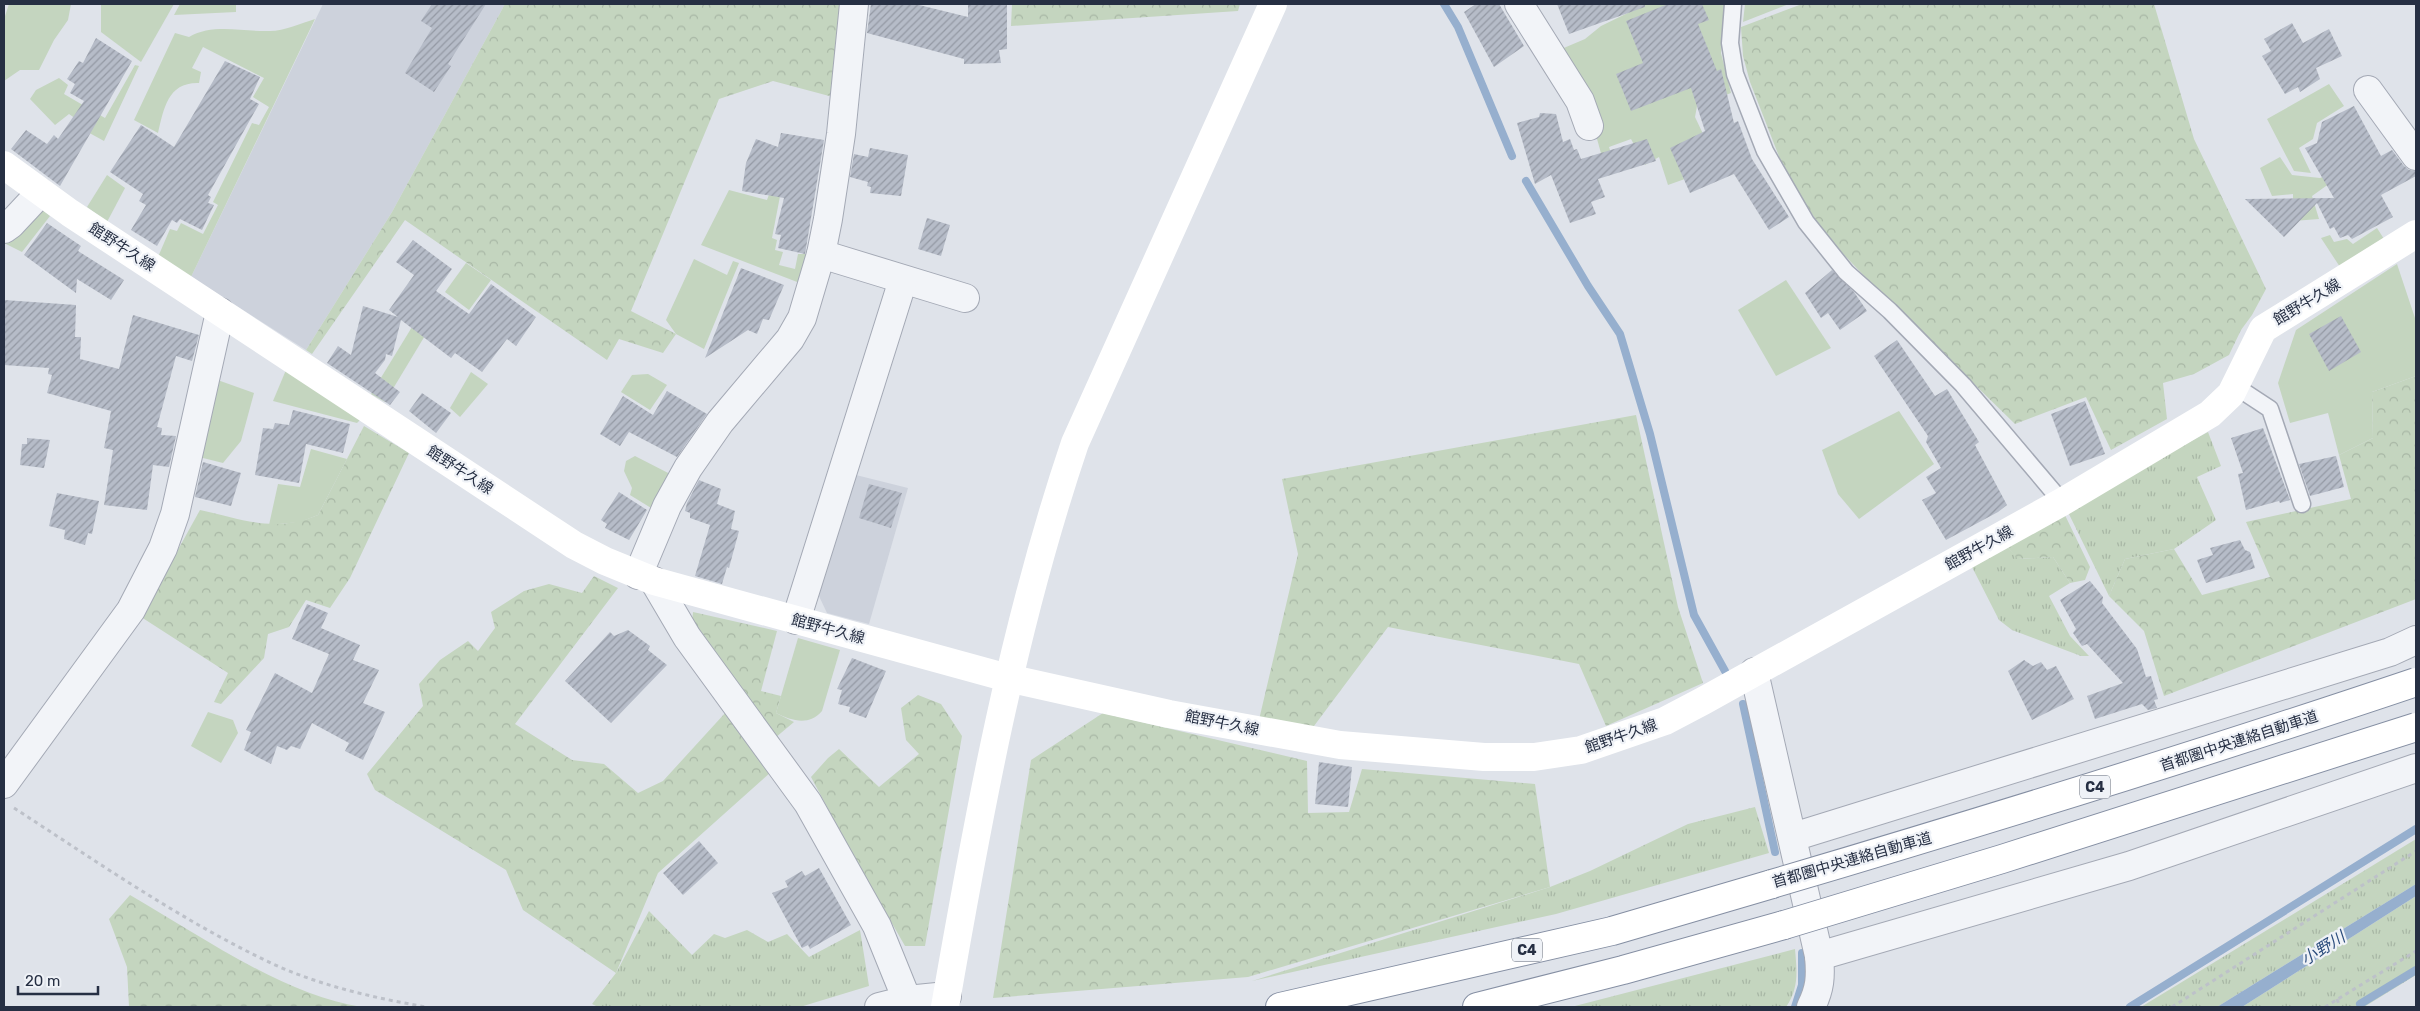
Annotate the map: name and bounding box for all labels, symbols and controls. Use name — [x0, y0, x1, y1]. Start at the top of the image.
street label: 館野牛久線 — [86, 219, 158, 275]
street label: 館野牛久線 — [2270, 275, 2344, 329]
street label: 館野牛久線 — [424, 442, 496, 498]
street label: 館野牛久線 — [1942, 522, 2016, 574]
street label: 館野牛久線 — [789, 611, 867, 647]
street label: 館野牛久線 — [1183, 707, 1261, 739]
street label: 首都圏中央連絡自動車道 — [2158, 707, 2320, 775]
street label: 館野牛久線 — [1583, 715, 1659, 757]
road number: C4 — [2080, 776, 2110, 799]
street label: 首都圏中央連絡自動車道 — [1770, 829, 1934, 891]
water label: 小野川 — [2298, 926, 2350, 969]
road number: C4 — [1512, 938, 1542, 962]
scale bar — [18, 964, 98, 996]
text: 20 m — [25, 972, 60, 990]

